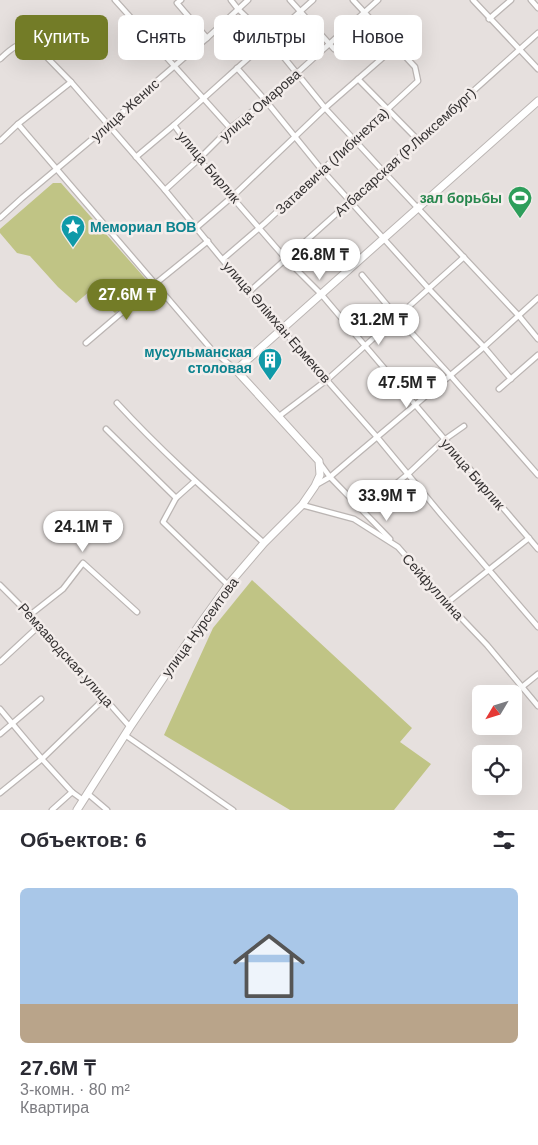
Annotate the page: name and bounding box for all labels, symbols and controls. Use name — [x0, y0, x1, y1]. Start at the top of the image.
chip: Купить — [15, 15, 108, 60]
chip: Снять — [118, 15, 204, 60]
chip: Фильтры — [214, 15, 324, 60]
chip: Новое — [334, 15, 422, 60]
street label: улица Омарова — [217, 66, 304, 144]
street label: улица Женис — [88, 75, 162, 145]
street label: Атбасарская (Р.Люксембург) — [331, 85, 479, 219]
street label: Затаевича (Либкнехта) — [272, 104, 392, 218]
street label: улица Бирлик — [174, 128, 244, 207]
sports icon: зал борьбы — [507, 185, 533, 219]
place label: зал борьбы — [420, 190, 502, 206]
place icon: Мемориал ВОВ — [60, 214, 86, 248]
place label: Мемориал ВОВ — [90, 219, 196, 235]
pin: 26.8M ₸ — [274, 238, 366, 281]
text: 26.8M ₸ — [291, 246, 349, 263]
street label: улица Әлімхан Ермеков — [220, 258, 334, 386]
pin: 27.6M ₸ — [81, 278, 173, 321]
text: 27.6M ₸ — [98, 286, 156, 303]
pin: 31.2M ₸ — [333, 304, 425, 346]
text: 31.2M ₸ — [350, 311, 408, 328]
place label: мусульманская столовая — [144, 344, 252, 376]
building icon: мусульманская столовая — [257, 347, 283, 381]
pin: 47.5M ₸ — [361, 366, 453, 409]
text: 47.5M ₸ — [378, 374, 436, 391]
street label: улица Бирлик — [438, 435, 509, 513]
pin: 33.9M ₸ — [341, 480, 433, 522]
text: 33.9M ₸ — [358, 487, 416, 504]
pin: 24.1M ₸ — [37, 510, 129, 553]
text: 24.1M ₸ — [54, 518, 112, 535]
street label: Сейфуллина — [399, 551, 467, 624]
street label: улица Нурсеитова — [159, 574, 242, 680]
street label: Ремзаводская улица — [15, 600, 117, 710]
north arrow — [472, 685, 522, 735]
map controls — [472, 685, 522, 795]
button: locate — [472, 745, 522, 795]
icon: filters — [490, 826, 518, 854]
text: Объектов: 6 — [20, 828, 147, 851]
icon: home — [224, 921, 314, 1011]
text: 27.6M ₸ — [20, 1056, 96, 1079]
text: 3-комн. · 80 m² — [20, 1081, 130, 1098]
text: Квартира — [20, 1099, 89, 1116]

